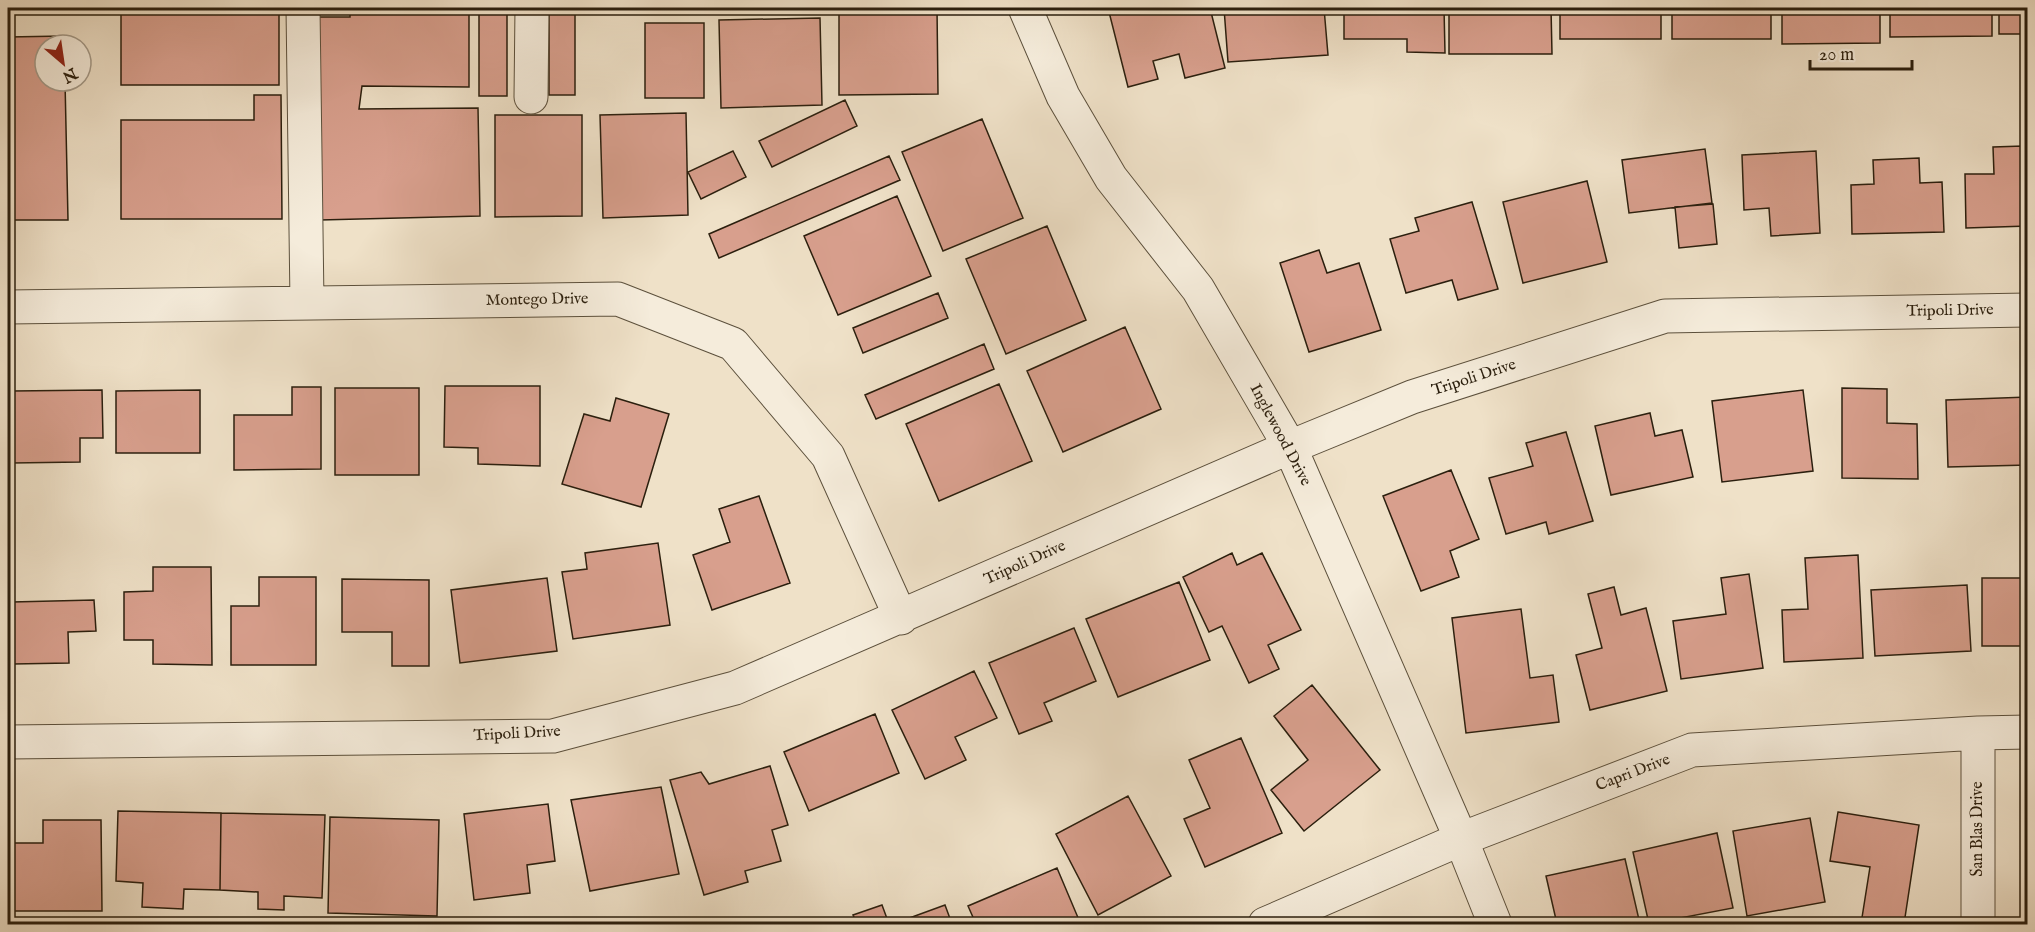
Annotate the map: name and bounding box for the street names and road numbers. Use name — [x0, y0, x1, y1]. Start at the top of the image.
street label: Montego Drive — [485, 289, 589, 311]
street label: Tripoli Drive — [1906, 300, 1994, 322]
street label: Tripoli Drive — [1429, 355, 1519, 401]
street label: Inglewood Drive — [1245, 381, 1315, 489]
street label: Tripoli Drive — [981, 536, 1069, 590]
street label: Tripoli Drive — [473, 722, 561, 746]
street label: Capri Drive — [1593, 750, 1673, 796]
street label: San Blas Drive — [1968, 781, 1988, 877]

